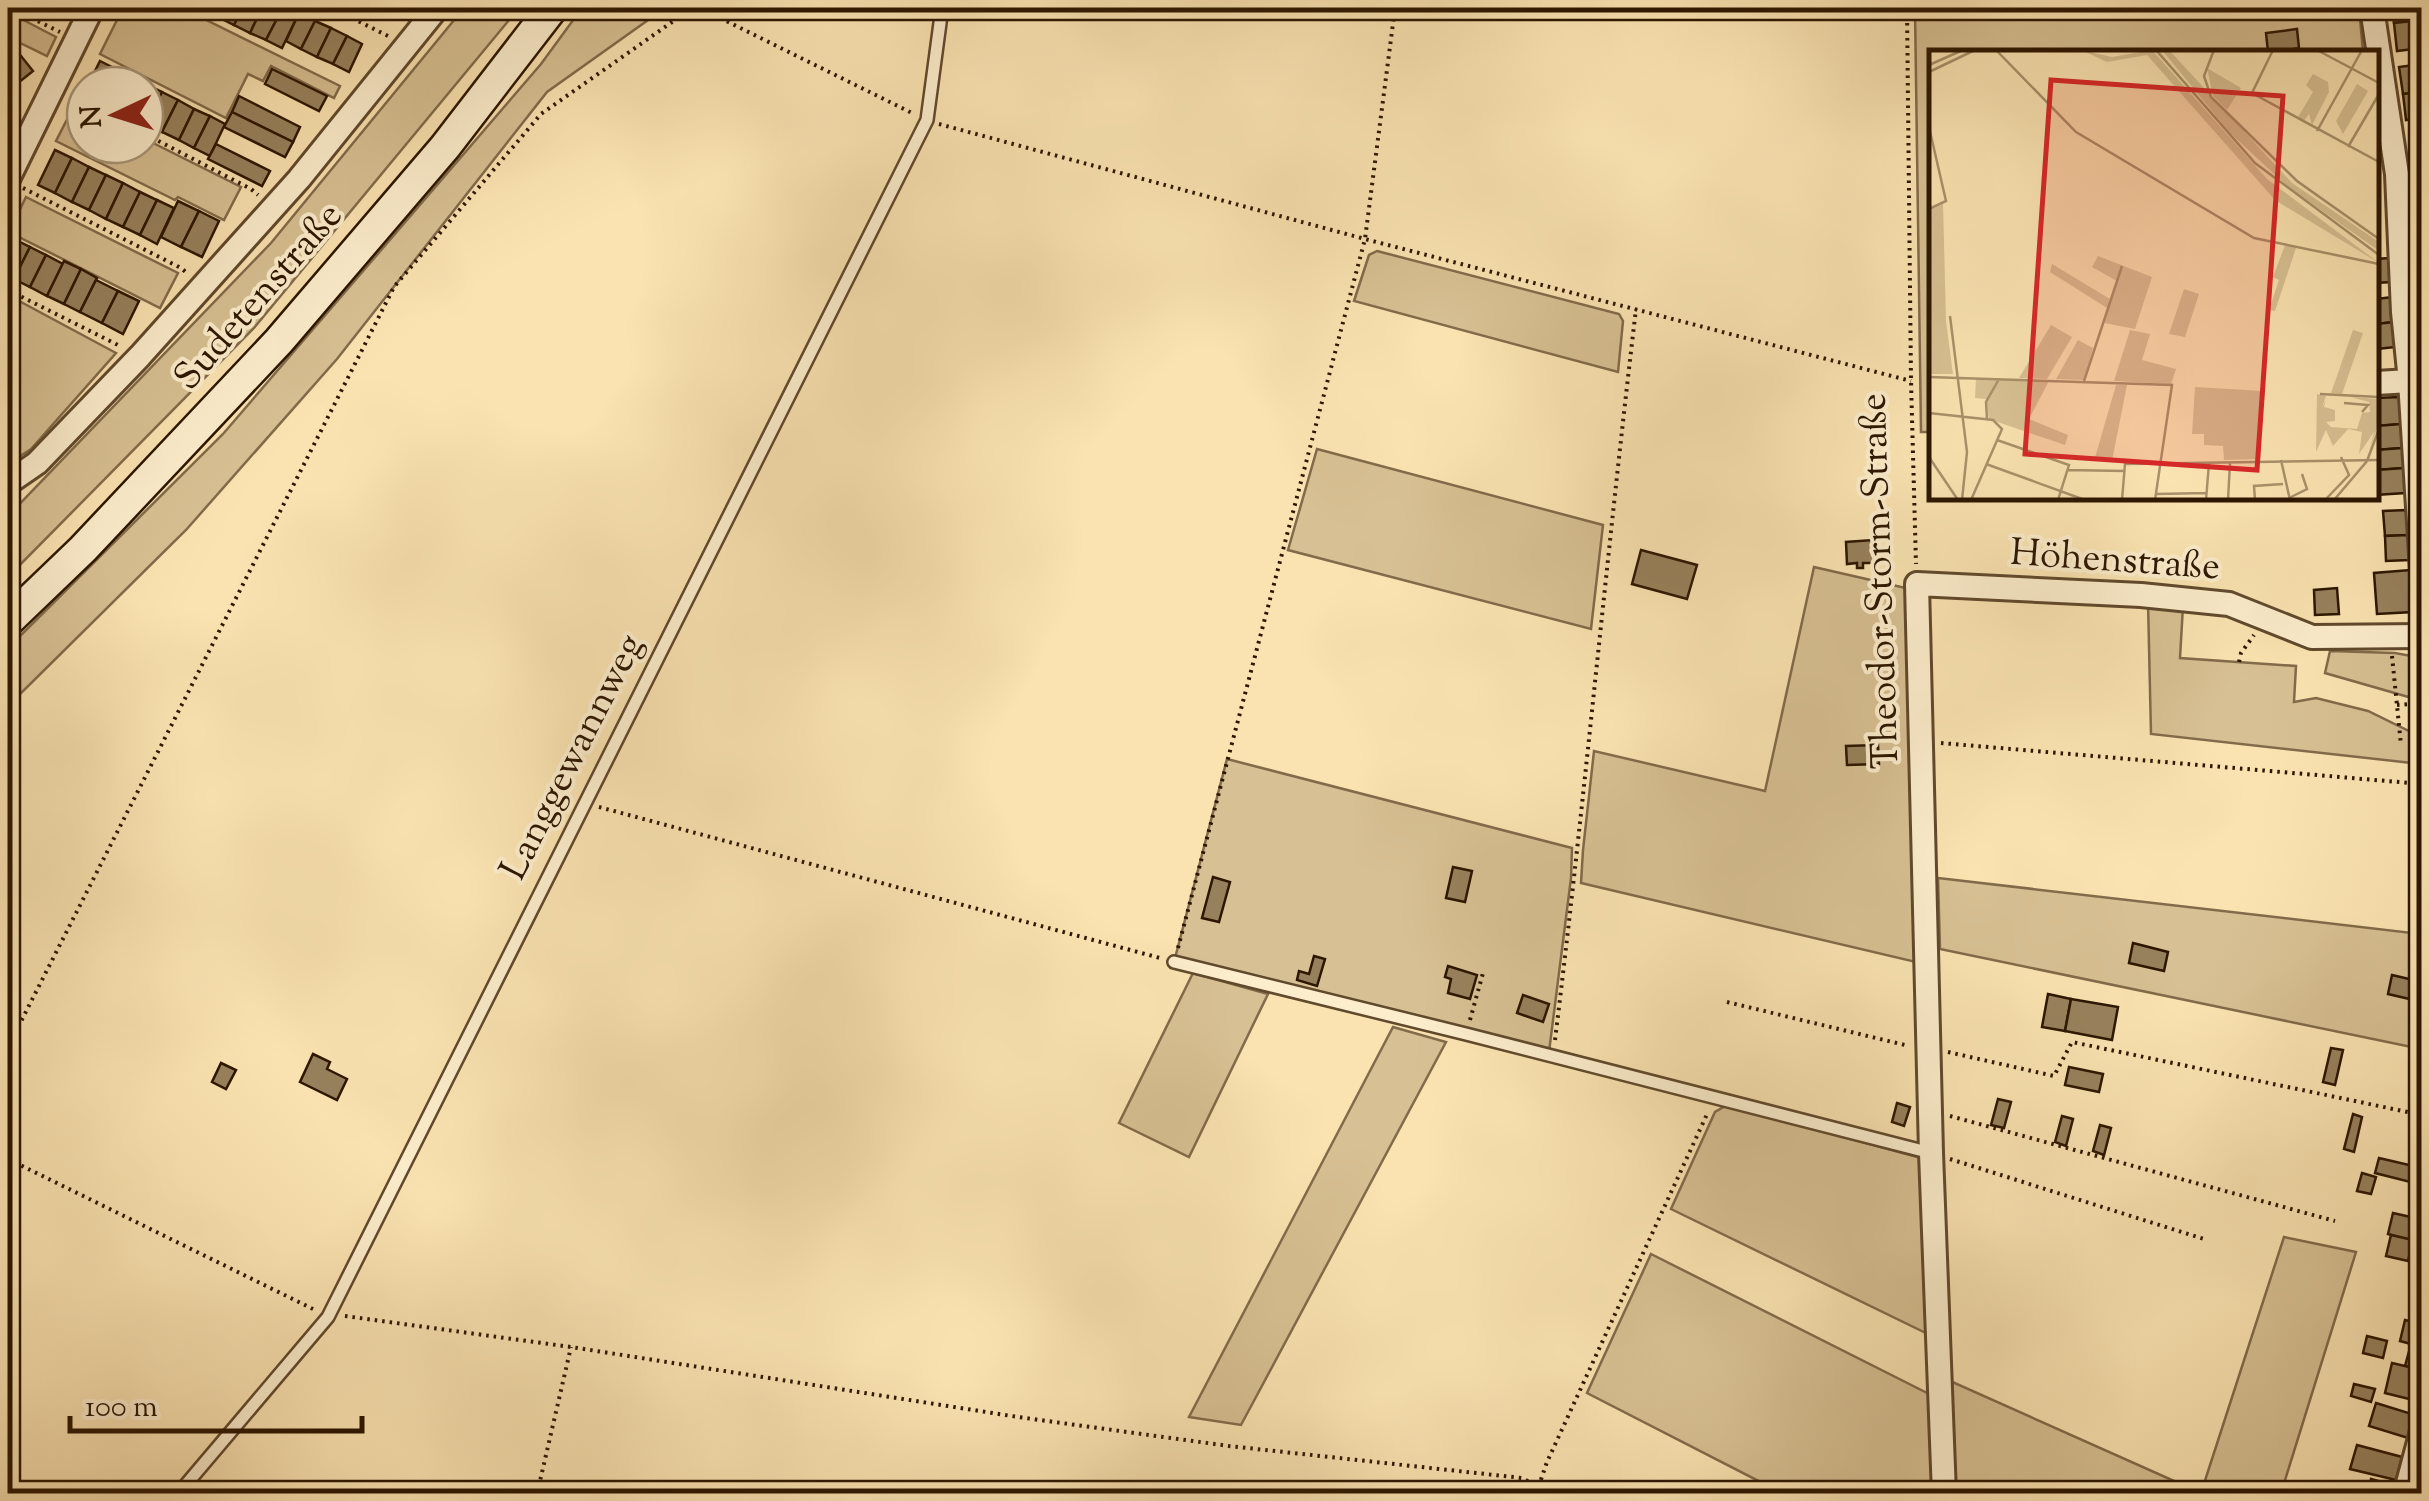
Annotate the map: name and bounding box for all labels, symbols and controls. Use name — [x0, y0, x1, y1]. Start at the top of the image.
inset map — [1929, 50, 2379, 500]
north arrow — [65, 65, 165, 165]
text: N — [72, 104, 114, 129]
street label: Sudetenstraße — [163, 192, 357, 404]
street label: Theodor-Storm-Straße — [1848, 392, 1916, 770]
street label: Höhenstraße — [2008, 528, 2222, 596]
street label: Langgewannweg — [489, 626, 659, 890]
scale bar — [70, 1371, 362, 1433]
text: 100 m — [85, 1387, 158, 1430]

